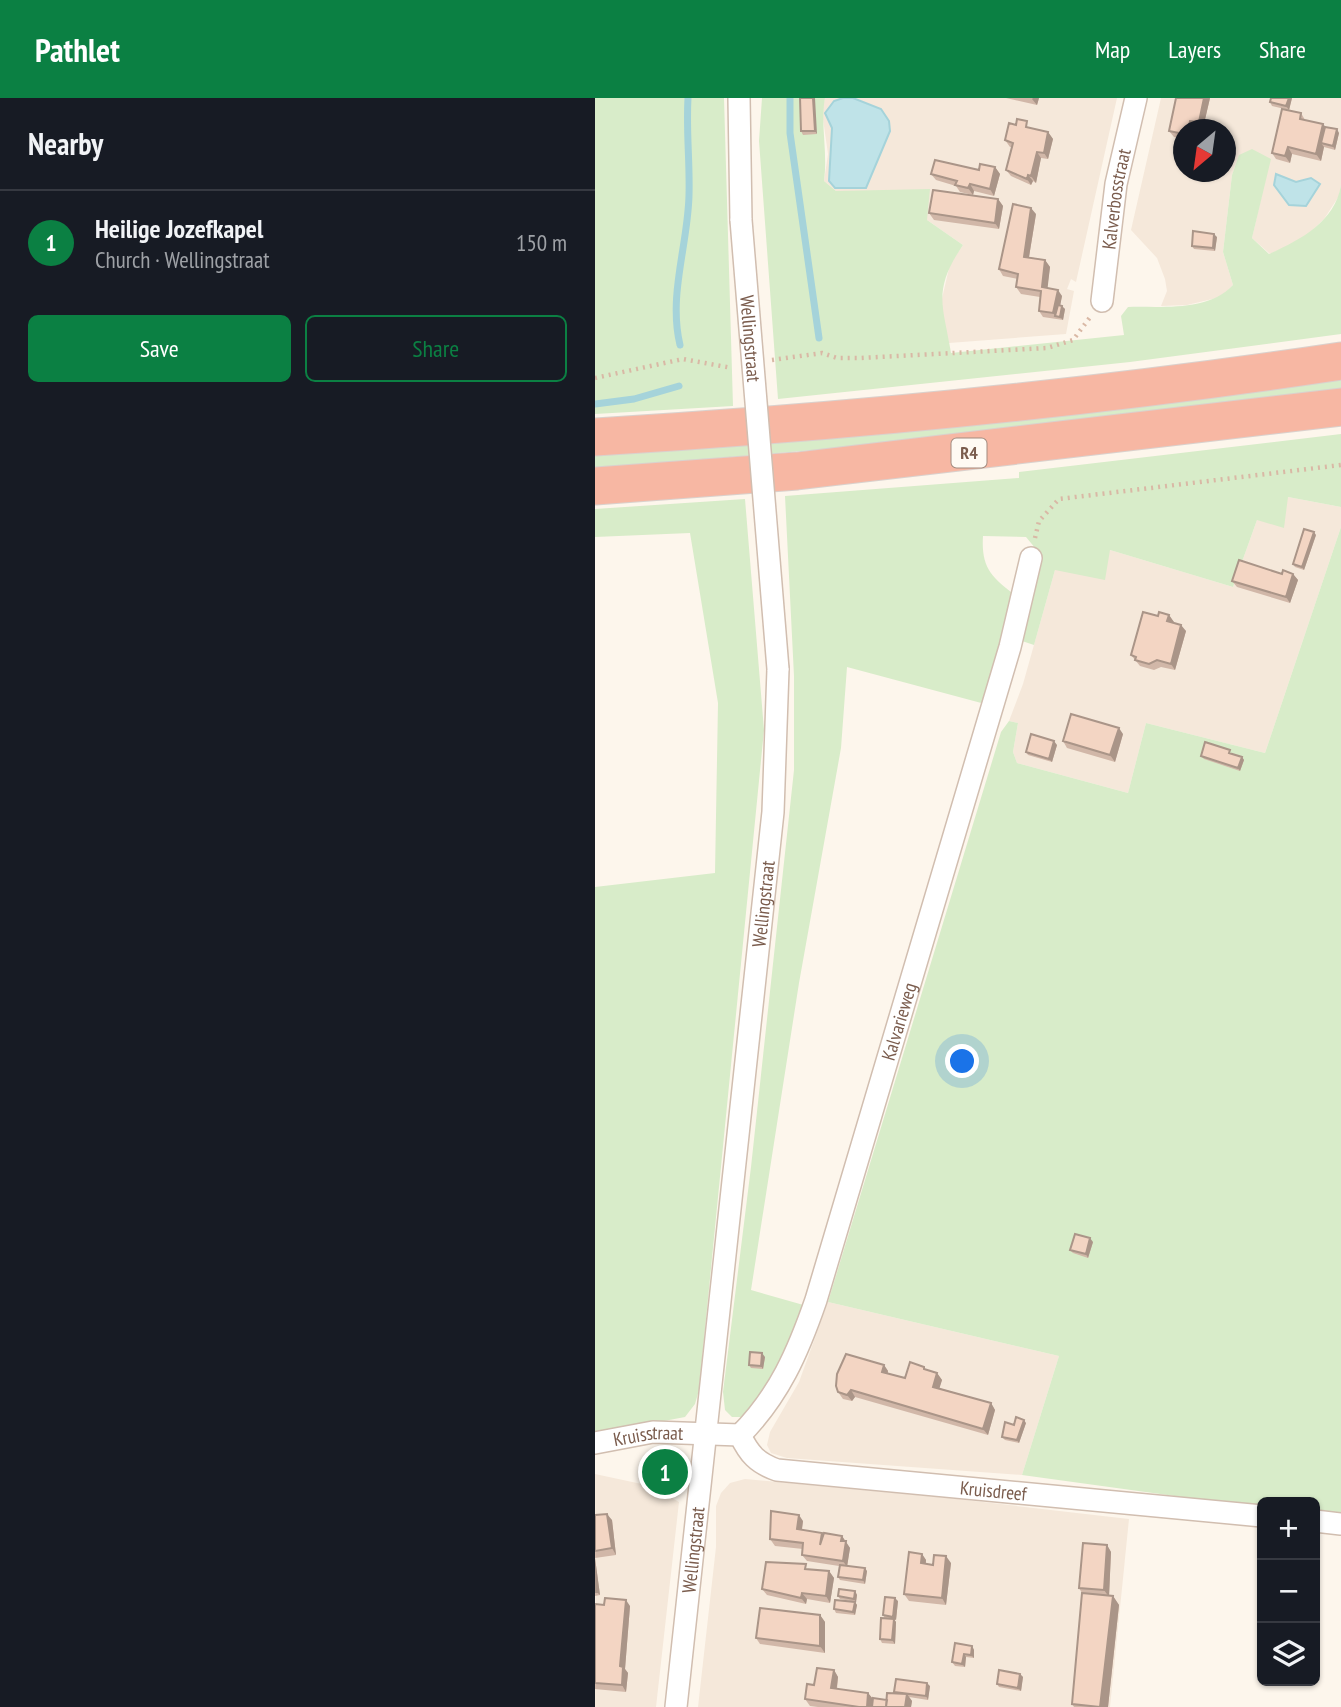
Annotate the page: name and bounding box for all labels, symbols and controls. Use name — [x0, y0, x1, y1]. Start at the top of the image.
text: Pathlet — [35, 28, 120, 71]
text: Map — [1095, 34, 1130, 65]
text: Layers — [1168, 34, 1221, 65]
text: Share — [1259, 34, 1306, 65]
north arrow — [1173, 119, 1236, 182]
text: Nearby — [28, 124, 103, 163]
street label: Kalverbosstraat — [1096, 145, 1136, 251]
text: Heilige Jozefkapel — [95, 212, 263, 245]
text: 1 — [46, 228, 57, 257]
text: 150 m — [516, 228, 567, 257]
text: Church · Wellingstraat — [95, 245, 270, 274]
street label: Wellingstraat — [735, 294, 766, 384]
button: Save — [28, 315, 291, 382]
button: Share — [305, 315, 567, 382]
road number: R4 — [951, 438, 987, 468]
street label: Wellingstraat — [746, 858, 780, 948]
street label: Kalvarieweg — [876, 980, 922, 1063]
your location — [945, 1044, 979, 1078]
street label: Kruisstraat — [611, 1420, 684, 1451]
pin: 1 — [642, 1446, 688, 1498]
street label: Kruisdreef — [959, 1475, 1029, 1506]
map controls — [1257, 1497, 1320, 1686]
button: + — [1257, 1497, 1320, 1560]
street label: Wellingstraat — [676, 1505, 710, 1594]
button: − — [1257, 1560, 1320, 1623]
button: layers — [1257, 1623, 1320, 1686]

